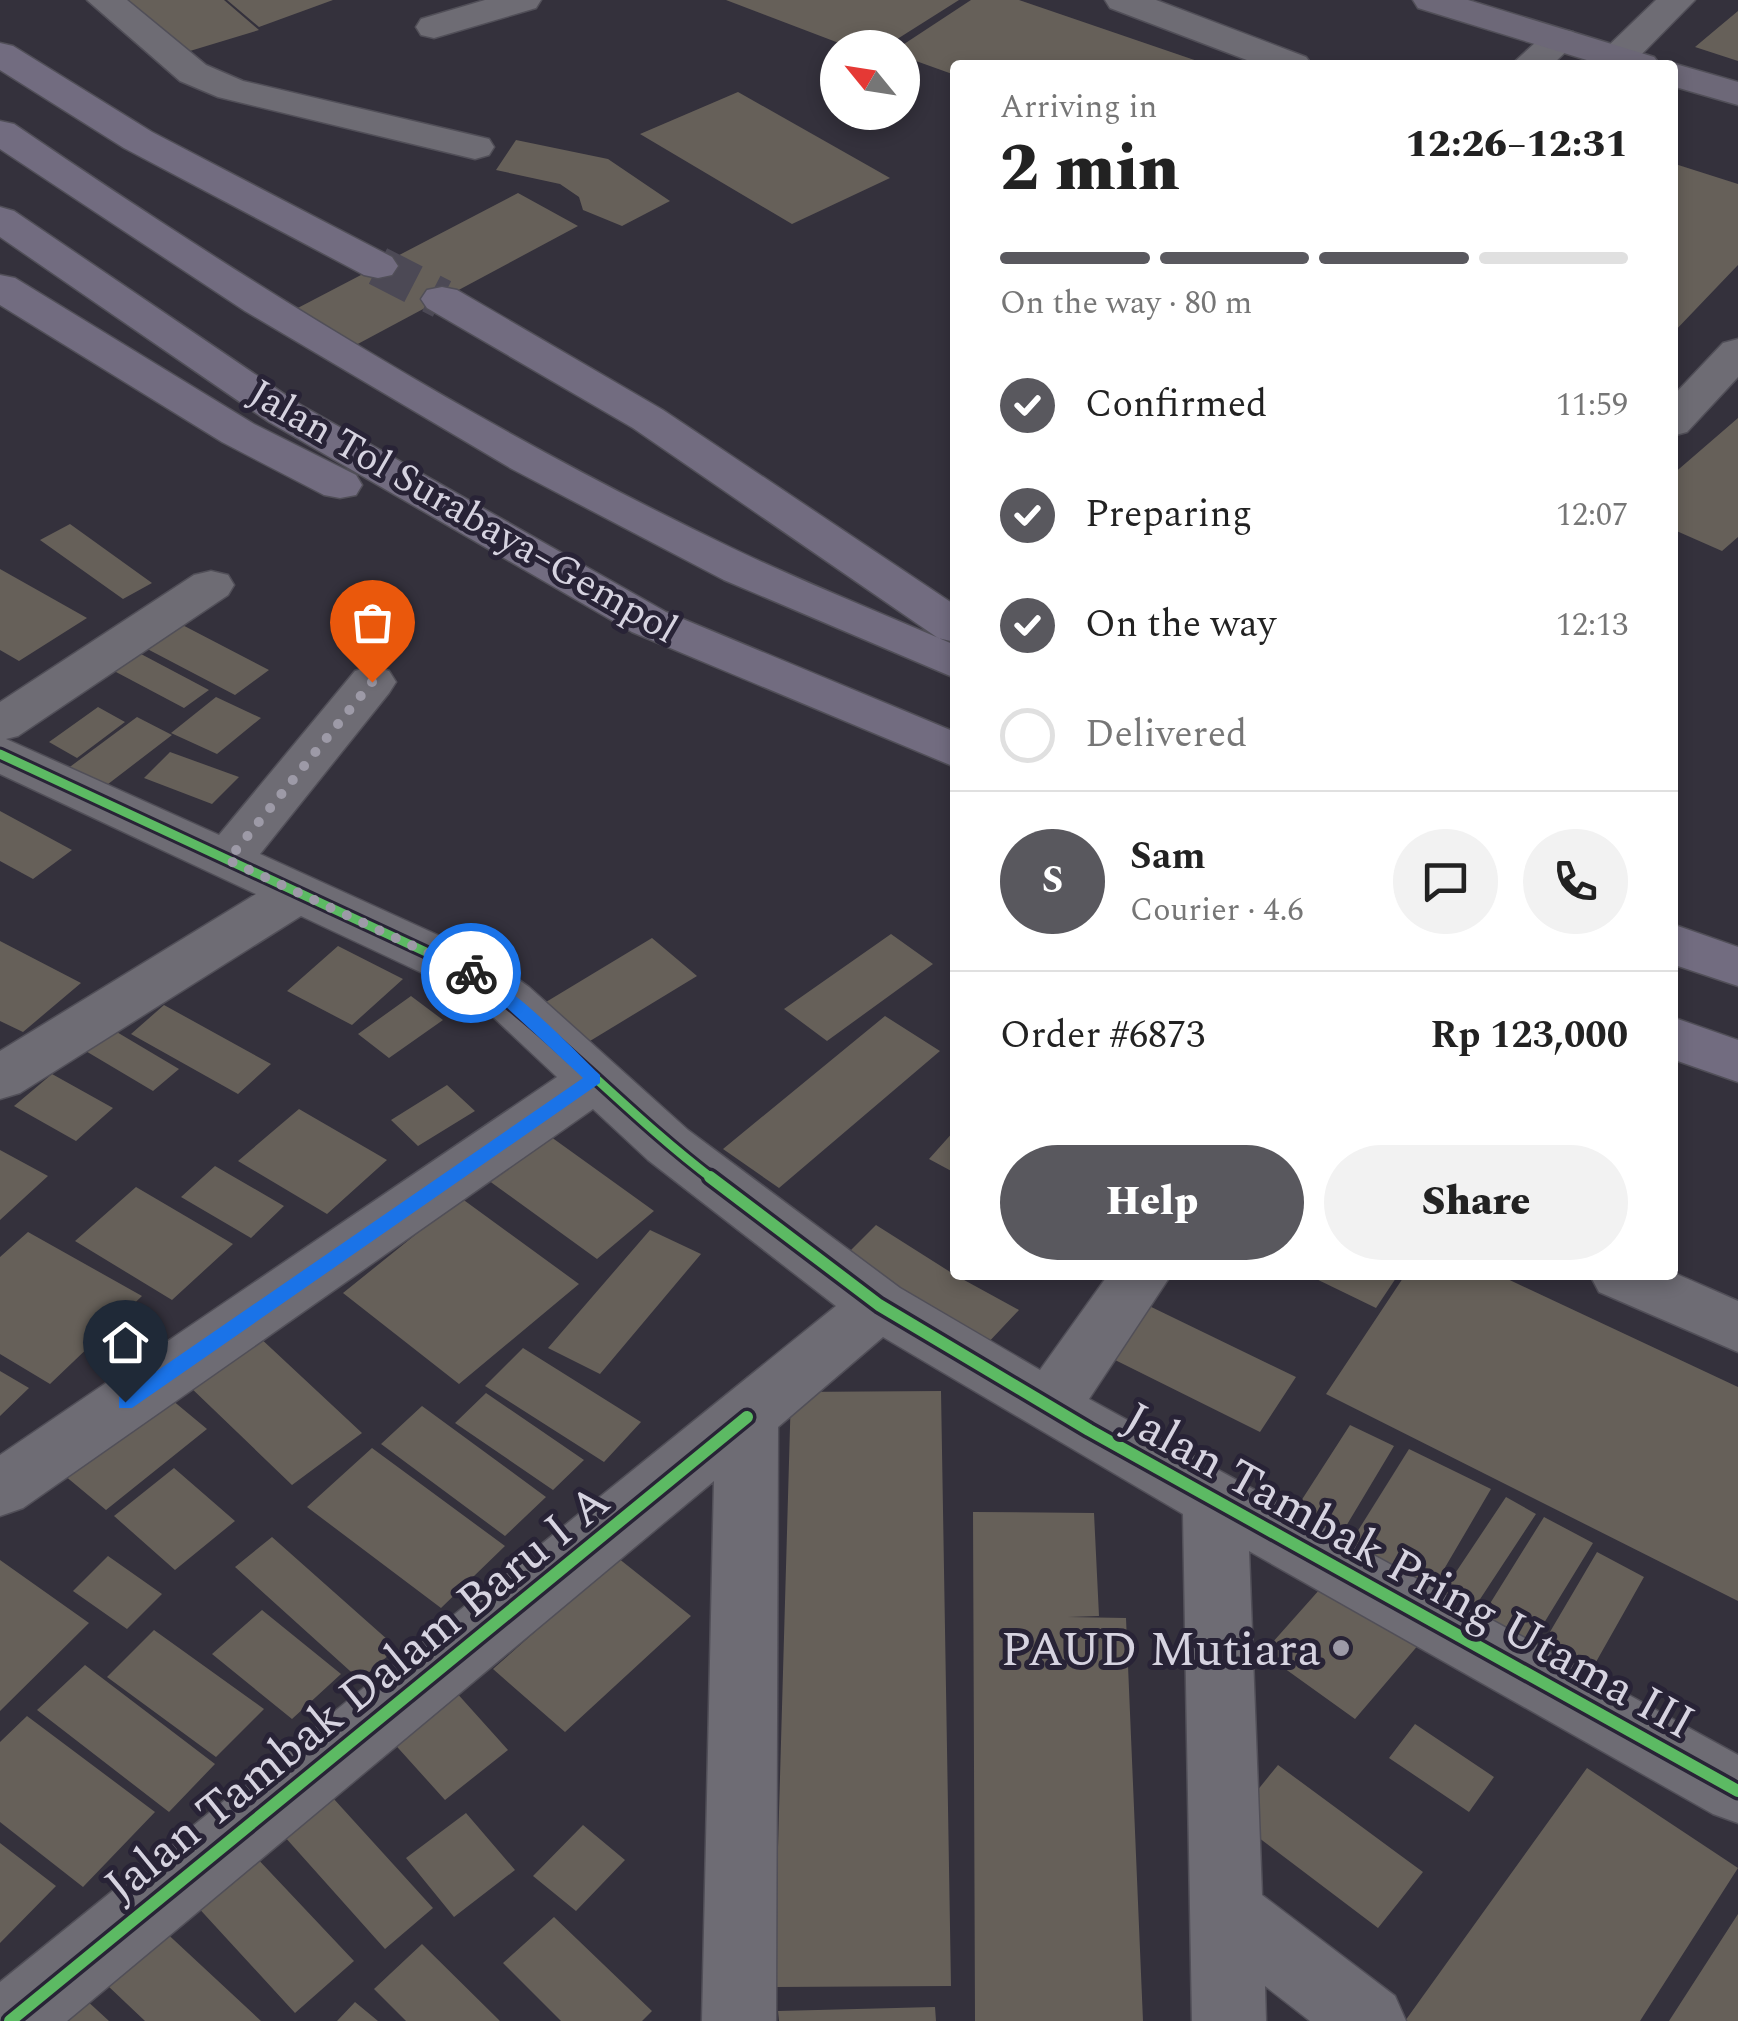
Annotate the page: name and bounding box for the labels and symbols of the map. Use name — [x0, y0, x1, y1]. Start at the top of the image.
north arrow — [820, 30, 920, 130]
street label: Jalan Tol Surabaya–Gempol — [237, 364, 689, 660]
pin — [330, 580, 415, 683]
courier — [421, 923, 521, 1023]
pin — [83, 1300, 168, 1403]
street label: Jalan Tambak Pring Utama III — [1110, 1383, 1708, 1759]
street label: Jalan Tambak Dalam Baru I A — [89, 1466, 626, 1921]
place label: PAUD Mutiara — [1001, 1614, 1321, 1687]
marker: PAUD Mutiara — [1330, 1637, 1352, 1659]

